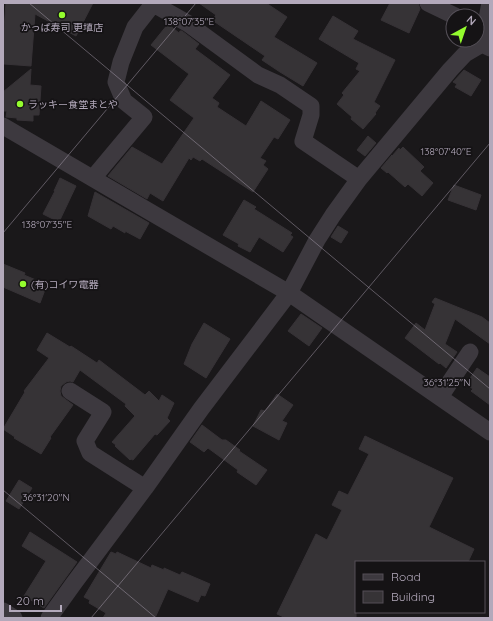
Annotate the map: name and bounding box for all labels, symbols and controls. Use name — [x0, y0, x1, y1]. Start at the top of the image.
north arrow — [445, 8, 485, 48]
marker: かっぱ寿司 更埴店 — [57, 10, 67, 20]
text: N — [464, 12, 479, 28]
text: 138°07'35"E — [164, 15, 214, 28]
place label: かっぱ寿司 更埴店 — [21, 21, 103, 34]
place label: ラッキー食堂まとや — [28, 98, 118, 111]
marker: ラッキー食堂まとや — [15, 99, 25, 109]
text: 138°07'40"E — [421, 145, 472, 158]
text: 138°07'35"E — [22, 218, 72, 231]
place label: (有)コイワ電器 — [31, 278, 98, 291]
marker: (有)コイワ電器 — [18, 279, 28, 289]
text: 36°31'25"N — [424, 376, 470, 389]
text: 36°31'20"N — [22, 491, 70, 504]
legend — [355, 561, 485, 613]
text: Road — [391, 569, 421, 584]
scale bar — [10, 587, 61, 613]
text: Building — [391, 589, 435, 604]
text: 20 m — [16, 593, 44, 608]

